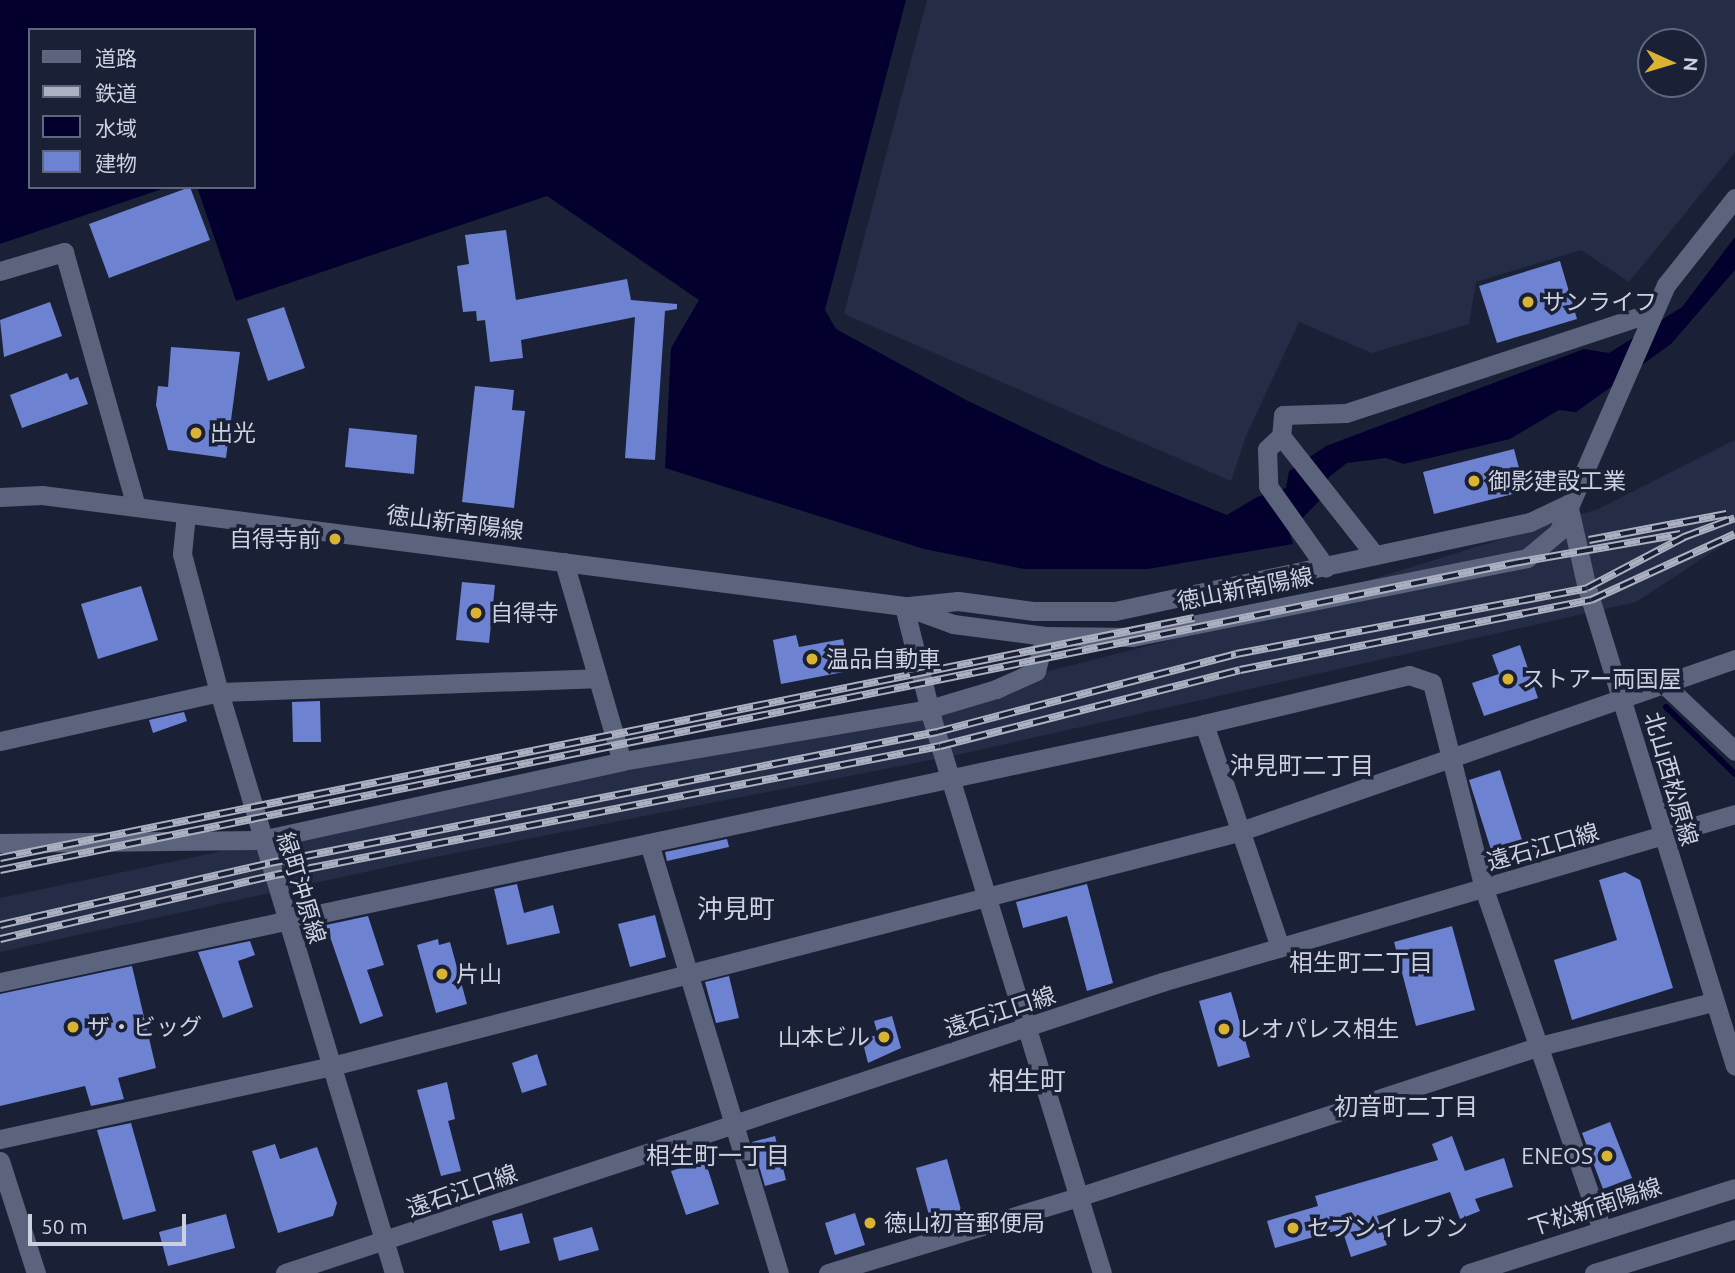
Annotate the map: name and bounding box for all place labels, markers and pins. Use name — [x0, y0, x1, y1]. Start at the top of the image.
place label: サンライフ — [1542, 288, 1657, 316]
marker: サンライフ — [1520, 294, 1536, 310]
place label: 出光 — [210, 419, 256, 447]
marker: 出光 — [188, 425, 204, 441]
place label: 御影建設工業 — [1488, 467, 1626, 495]
marker: 御影建設工業 — [1466, 473, 1482, 489]
place label: 自得寺前 — [229, 525, 321, 553]
marker: 自得寺前 — [327, 531, 343, 547]
place label: 自得寺 — [490, 599, 559, 627]
marker: 自得寺 — [468, 605, 484, 621]
place label: 温品自動車 — [826, 645, 941, 673]
marker: 温品自動車 — [804, 651, 820, 667]
place label: ストアー両国屋 — [1522, 665, 1682, 693]
marker: ストアー両国屋 — [1500, 671, 1516, 687]
place label: 片山 — [456, 960, 502, 988]
marker: 片山 — [434, 966, 450, 982]
place label: ザ・ビッグ — [87, 1013, 202, 1041]
place label: レオパレス相生 — [1238, 1015, 1399, 1043]
marker: ザ・ビッグ — [65, 1019, 81, 1035]
marker: レオパレス相生 — [1216, 1021, 1232, 1037]
place label: 山本ビル — [778, 1023, 870, 1051]
marker: 山本ビル — [876, 1029, 892, 1045]
place label: ENEOS — [1521, 1142, 1593, 1170]
marker: ENEOS — [1599, 1148, 1615, 1164]
place label: 徳山初音郵便局 — [884, 1209, 1045, 1237]
place label: セブンイレブン — [1307, 1214, 1468, 1242]
marker: 徳山初音郵便局 — [862, 1215, 878, 1231]
marker: セブンイレブン — [1285, 1220, 1301, 1236]

